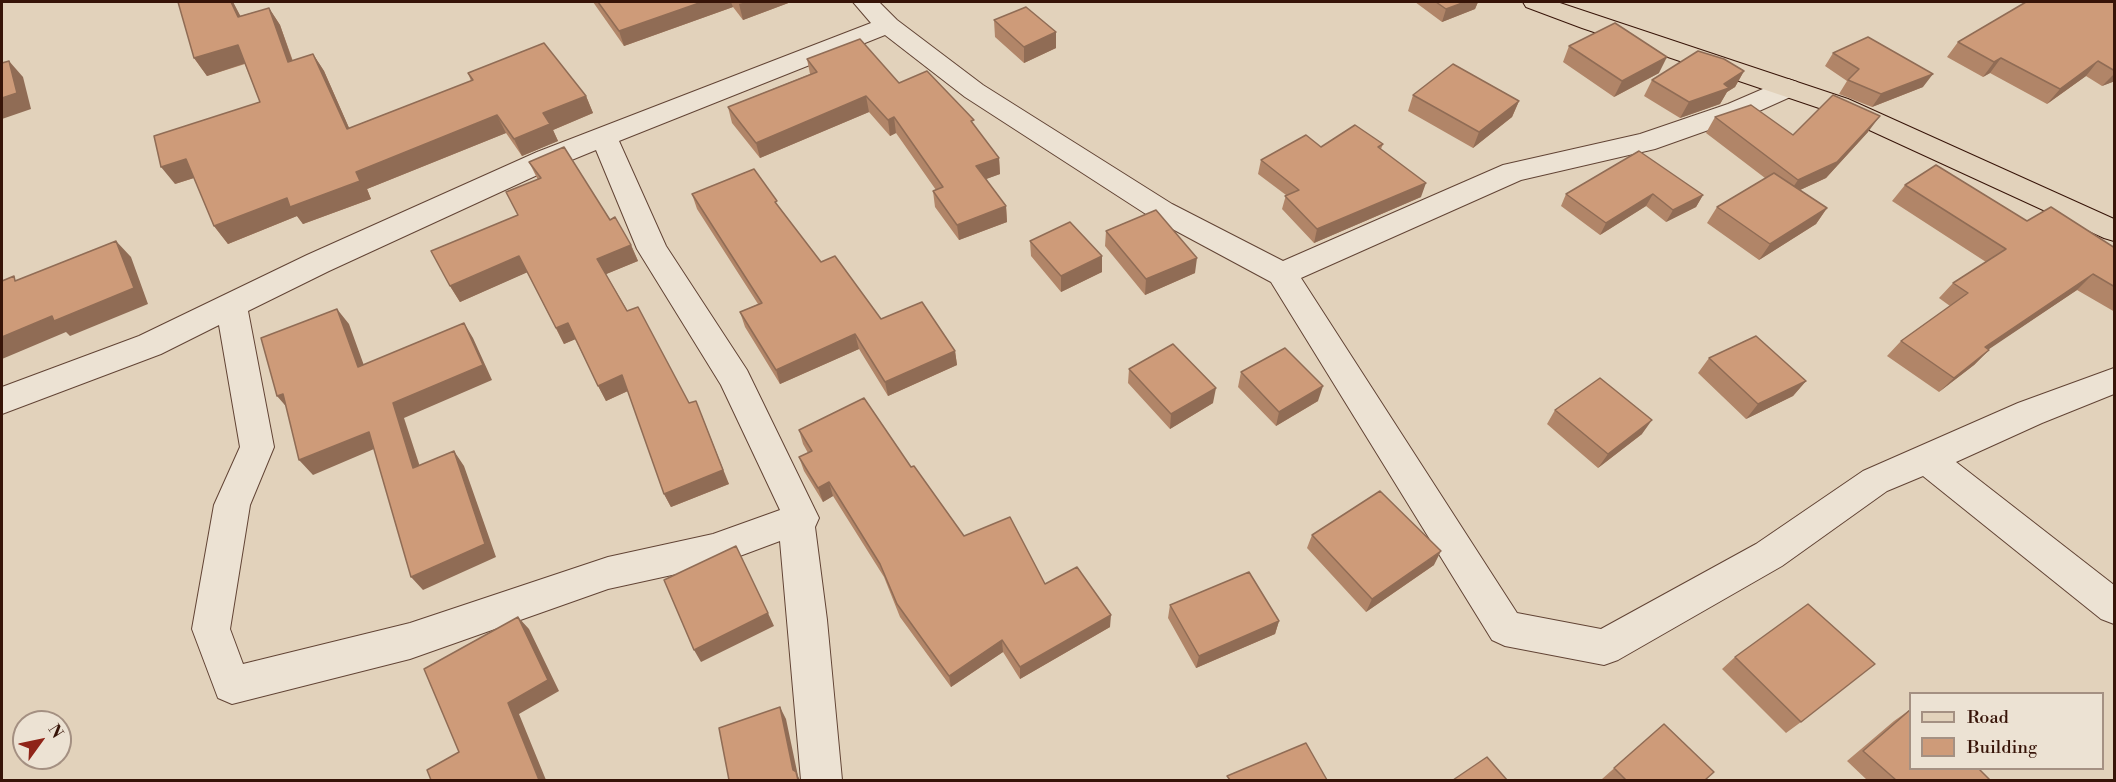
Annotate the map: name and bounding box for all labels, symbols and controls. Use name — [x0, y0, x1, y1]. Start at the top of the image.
legend — [1909, 692, 2104, 770]
text: Road — [1967, 706, 2009, 729]
north arrow — [12, 710, 72, 770]
text: N — [44, 721, 67, 742]
text: Building — [1967, 736, 2037, 759]

